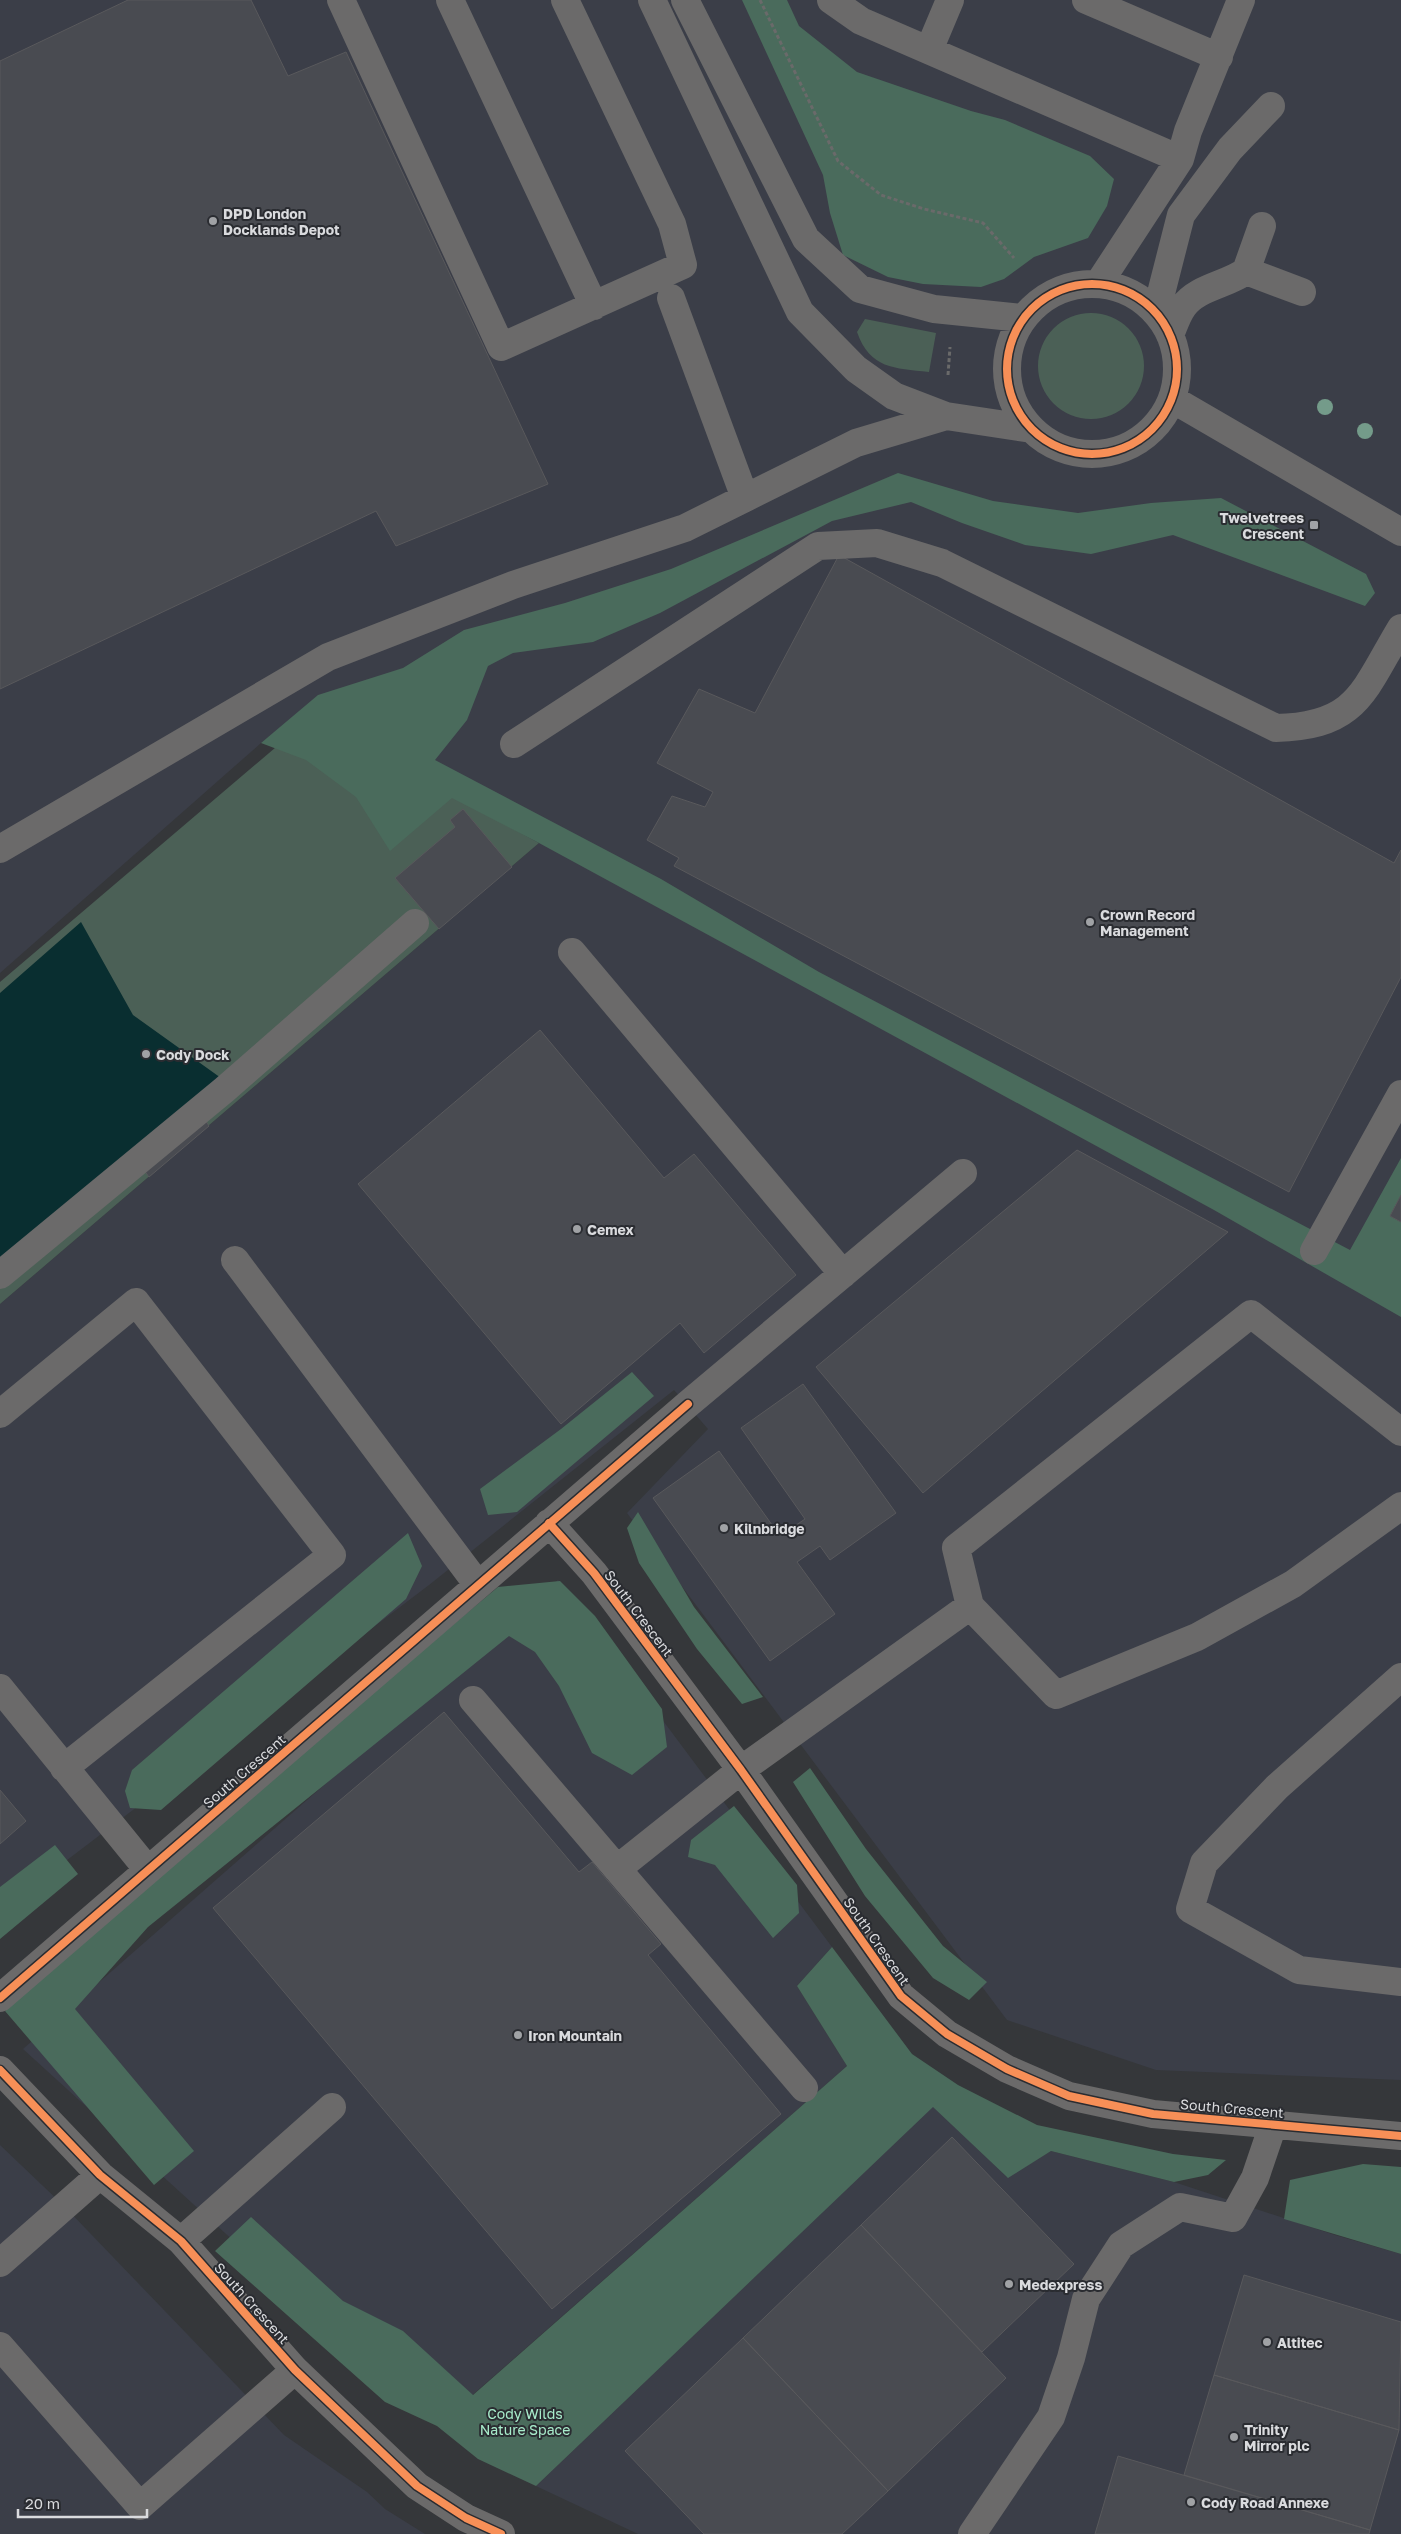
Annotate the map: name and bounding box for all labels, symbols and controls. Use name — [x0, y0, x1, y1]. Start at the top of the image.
place label: DPD London Docklands Depot — [223, 205, 340, 238]
marker: DPD London Docklands Depot — [207, 215, 219, 227]
place label: Twelvetrees Crescent — [1220, 509, 1304, 542]
marker: Twelvetrees Crescent — [1308, 519, 1320, 531]
place label: Crown Record Management — [1100, 906, 1195, 939]
marker: Crown Record Management — [1084, 916, 1096, 928]
place label: Cody Dock — [156, 1046, 229, 1063]
marker: Cody Dock — [140, 1048, 152, 1060]
place label: Cemex — [587, 1221, 634, 1238]
marker: Cemex — [571, 1223, 583, 1235]
place label: Kilnbridge — [734, 1520, 805, 1537]
marker: Kilnbridge — [718, 1522, 730, 1534]
street label: South Crescent — [601, 1566, 677, 1660]
street label: South Crescent — [199, 1731, 289, 1811]
street label: South Crescent — [840, 1894, 914, 1988]
place label: Iron Mountain — [528, 2027, 622, 2044]
marker: Iron Mountain — [512, 2029, 524, 2041]
street label: South Crescent — [1180, 2095, 1284, 2121]
street label: South Crescent — [211, 2259, 293, 2347]
place label: Medexpress — [1019, 2276, 1102, 2293]
marker: Medexpress — [1003, 2278, 1015, 2290]
place label: Altitec — [1277, 2334, 1323, 2351]
marker: Altitec — [1261, 2336, 1273, 2348]
park label: Cody Wilds Nature Space — [480, 2405, 570, 2438]
place label: Trinity Mirror plc — [1244, 2421, 1310, 2454]
marker: Trinity Mirror plc — [1228, 2431, 1240, 2443]
scale bar — [18, 2486, 146, 2518]
text: 20 m — [25, 2494, 60, 2512]
place label: Cody Road Annexe — [1201, 2494, 1329, 2511]
marker: Cody Road Annexe — [1185, 2496, 1197, 2508]

